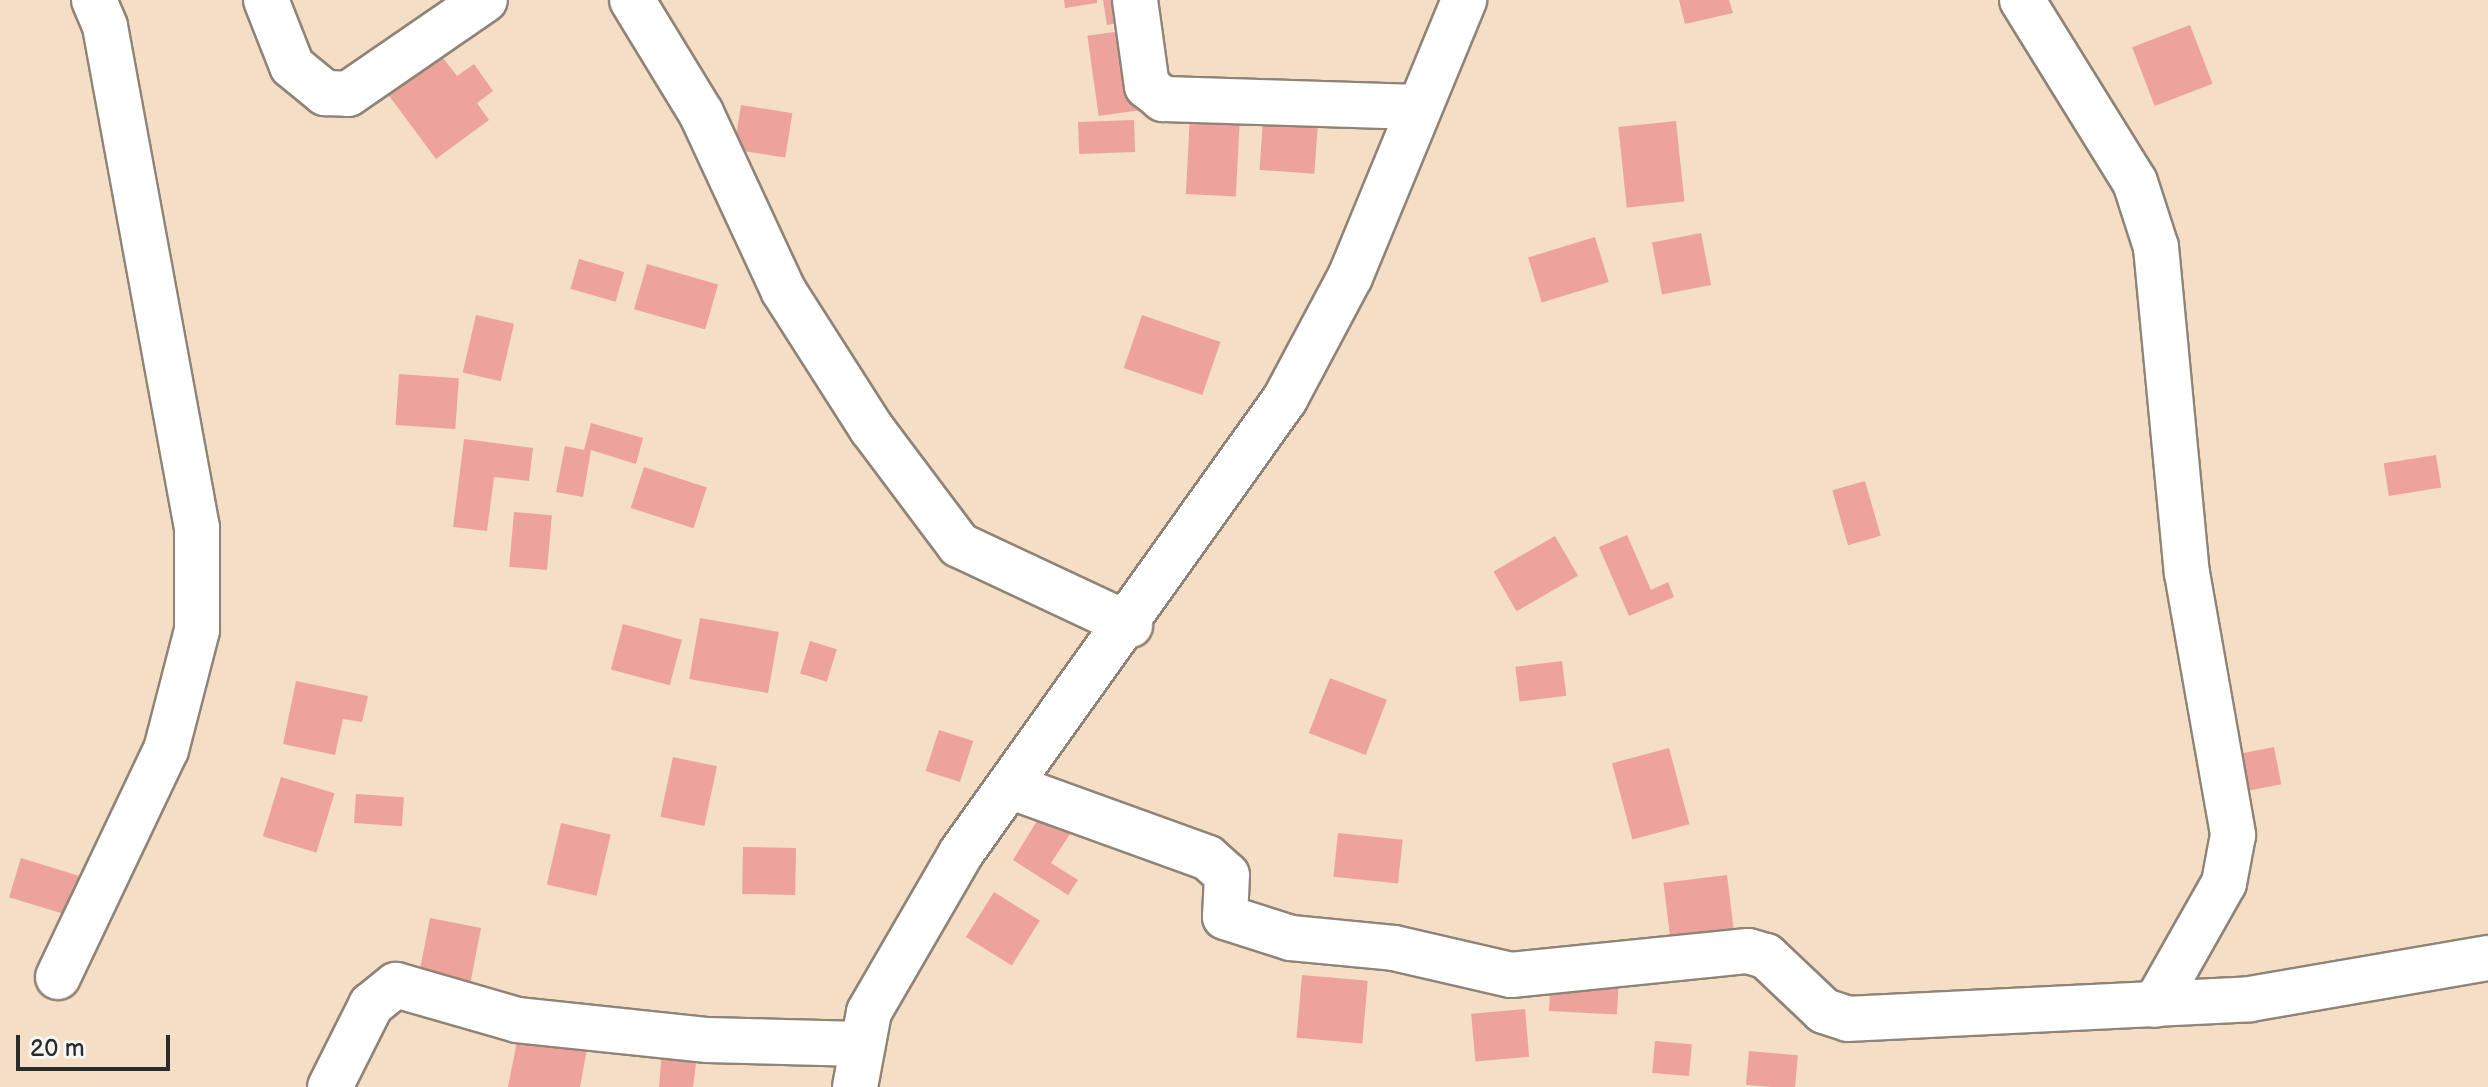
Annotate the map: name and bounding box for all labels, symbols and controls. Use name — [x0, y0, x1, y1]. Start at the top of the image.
scale bar — [20, 1019, 174, 1069]
text: 20 m — [30, 1034, 85, 1063]

